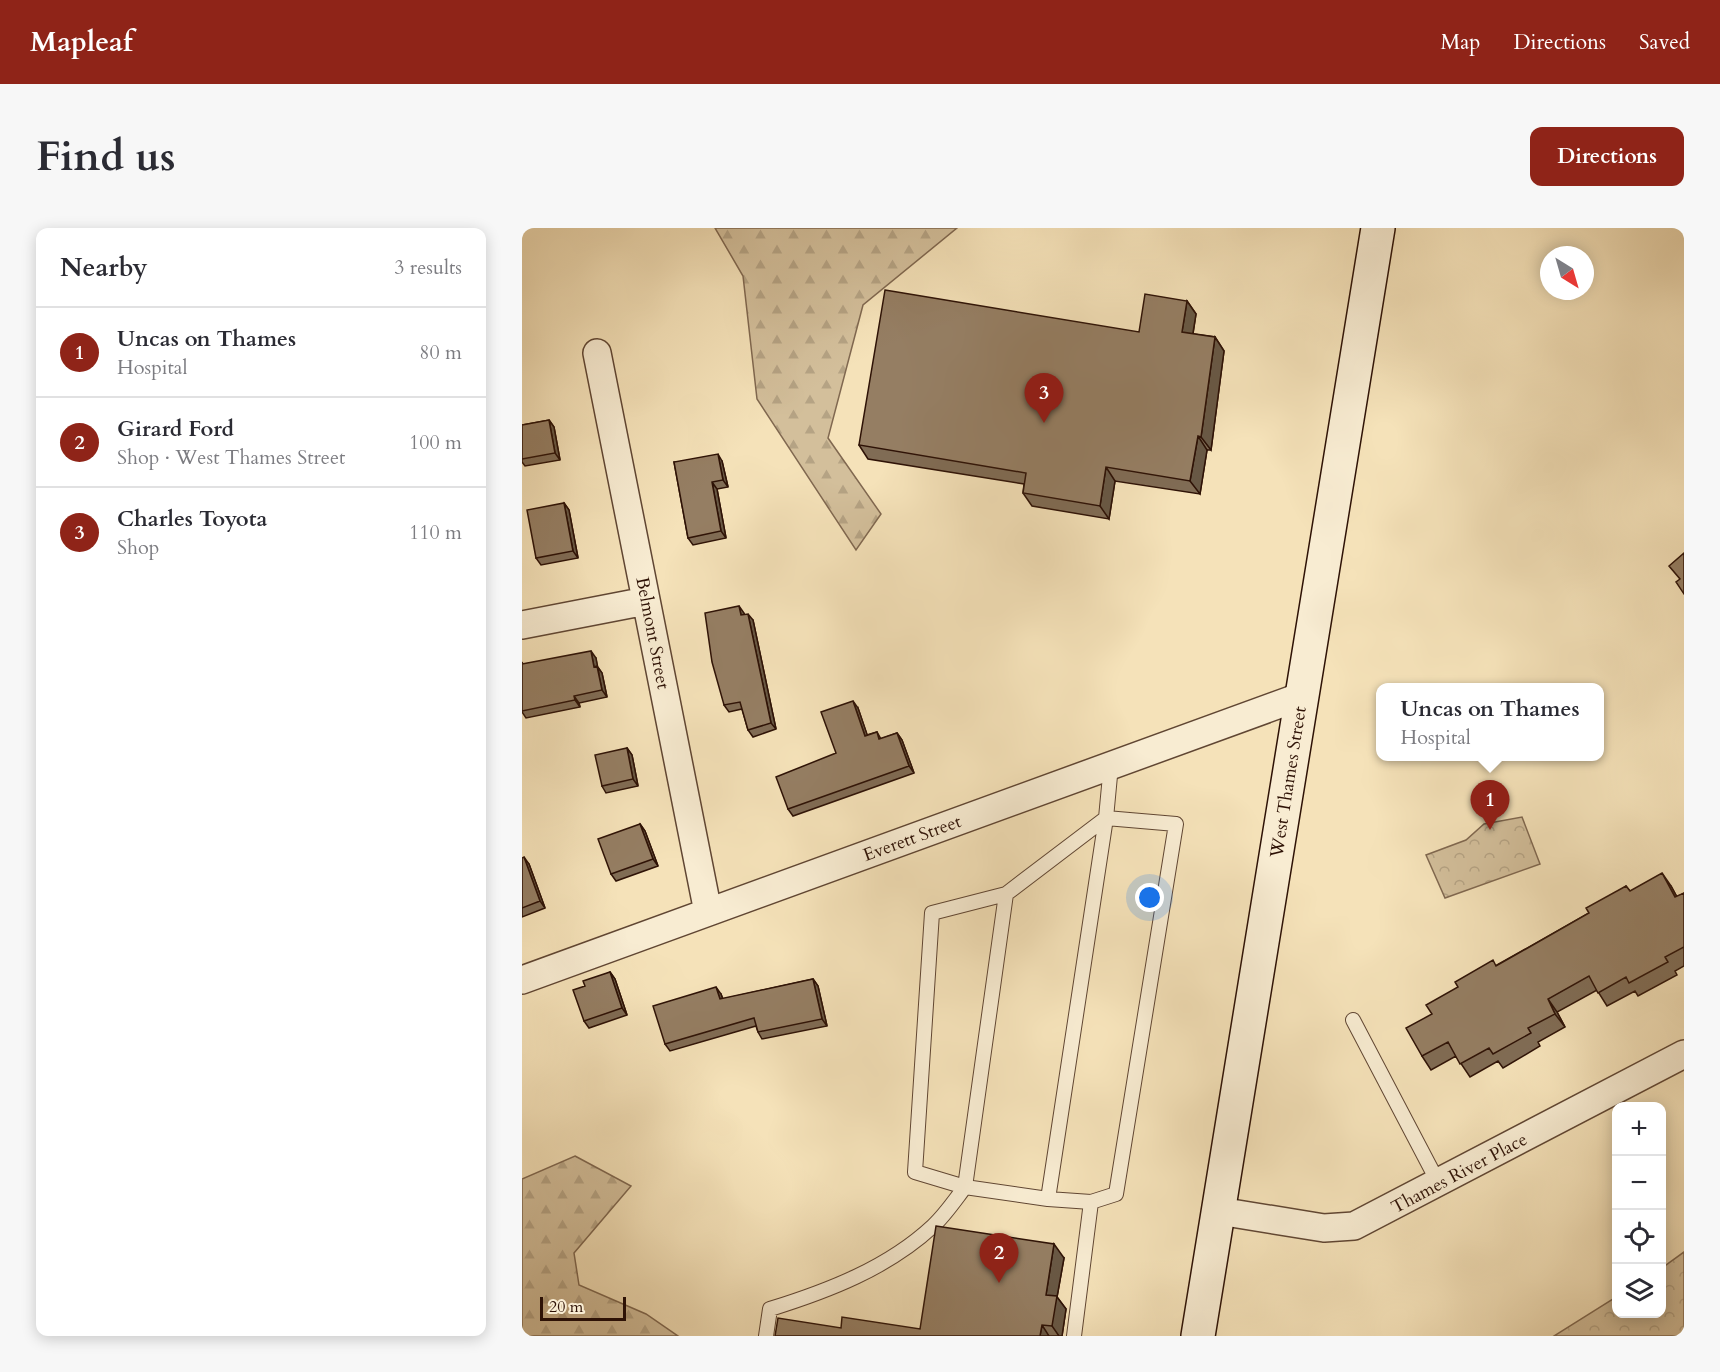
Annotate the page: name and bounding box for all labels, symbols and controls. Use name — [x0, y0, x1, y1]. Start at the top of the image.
text: Mapleaf — [30, 23, 133, 61]
text: Map — [1440, 28, 1480, 57]
text: Directions — [1513, 28, 1606, 57]
text: Saved — [1639, 28, 1690, 57]
button: Directions — [1530, 127, 1684, 186]
text: Find us — [36, 128, 176, 185]
north arrow — [1540, 246, 1594, 300]
text: Nearby — [60, 250, 148, 285]
text: 3 results — [394, 254, 462, 281]
text: Uncas on Thames — [117, 324, 296, 354]
text: 1 — [74, 339, 85, 366]
text: 80 m — [419, 339, 462, 366]
text: Hospital — [117, 354, 188, 381]
pin: 3 — [1024, 374, 1064, 423]
text: Girard Ford — [117, 414, 234, 444]
text: 2 — [74, 429, 85, 456]
text: 100 m — [409, 429, 462, 456]
text: Shop · West Thames Street — [117, 444, 345, 471]
text: Charles Toyota — [117, 504, 267, 534]
text: 3 — [74, 519, 85, 546]
text: 110 m — [409, 519, 462, 546]
text: Shop — [117, 534, 159, 561]
street label: Belmont Street — [629, 575, 676, 692]
popup — [1376, 683, 1604, 761]
text: Uncas on Thames — [1400, 694, 1580, 724]
street label: West Thames Street — [1264, 704, 1313, 861]
text: Hospital — [1400, 724, 1471, 751]
pin: 1 — [1470, 780, 1510, 830]
street label: Everett Street — [860, 809, 965, 868]
your location — [1135, 883, 1164, 912]
map controls — [1612, 1102, 1666, 1318]
button: + — [1612, 1102, 1666, 1156]
street label: Thames River Place — [1387, 1127, 1532, 1220]
button: − — [1612, 1156, 1666, 1210]
button: locate — [1612, 1210, 1666, 1264]
pin: 2 — [980, 1234, 1018, 1283]
button: layers — [1612, 1264, 1666, 1318]
scale bar — [540, 1294, 626, 1322]
text: 20 m — [549, 1296, 583, 1318]

